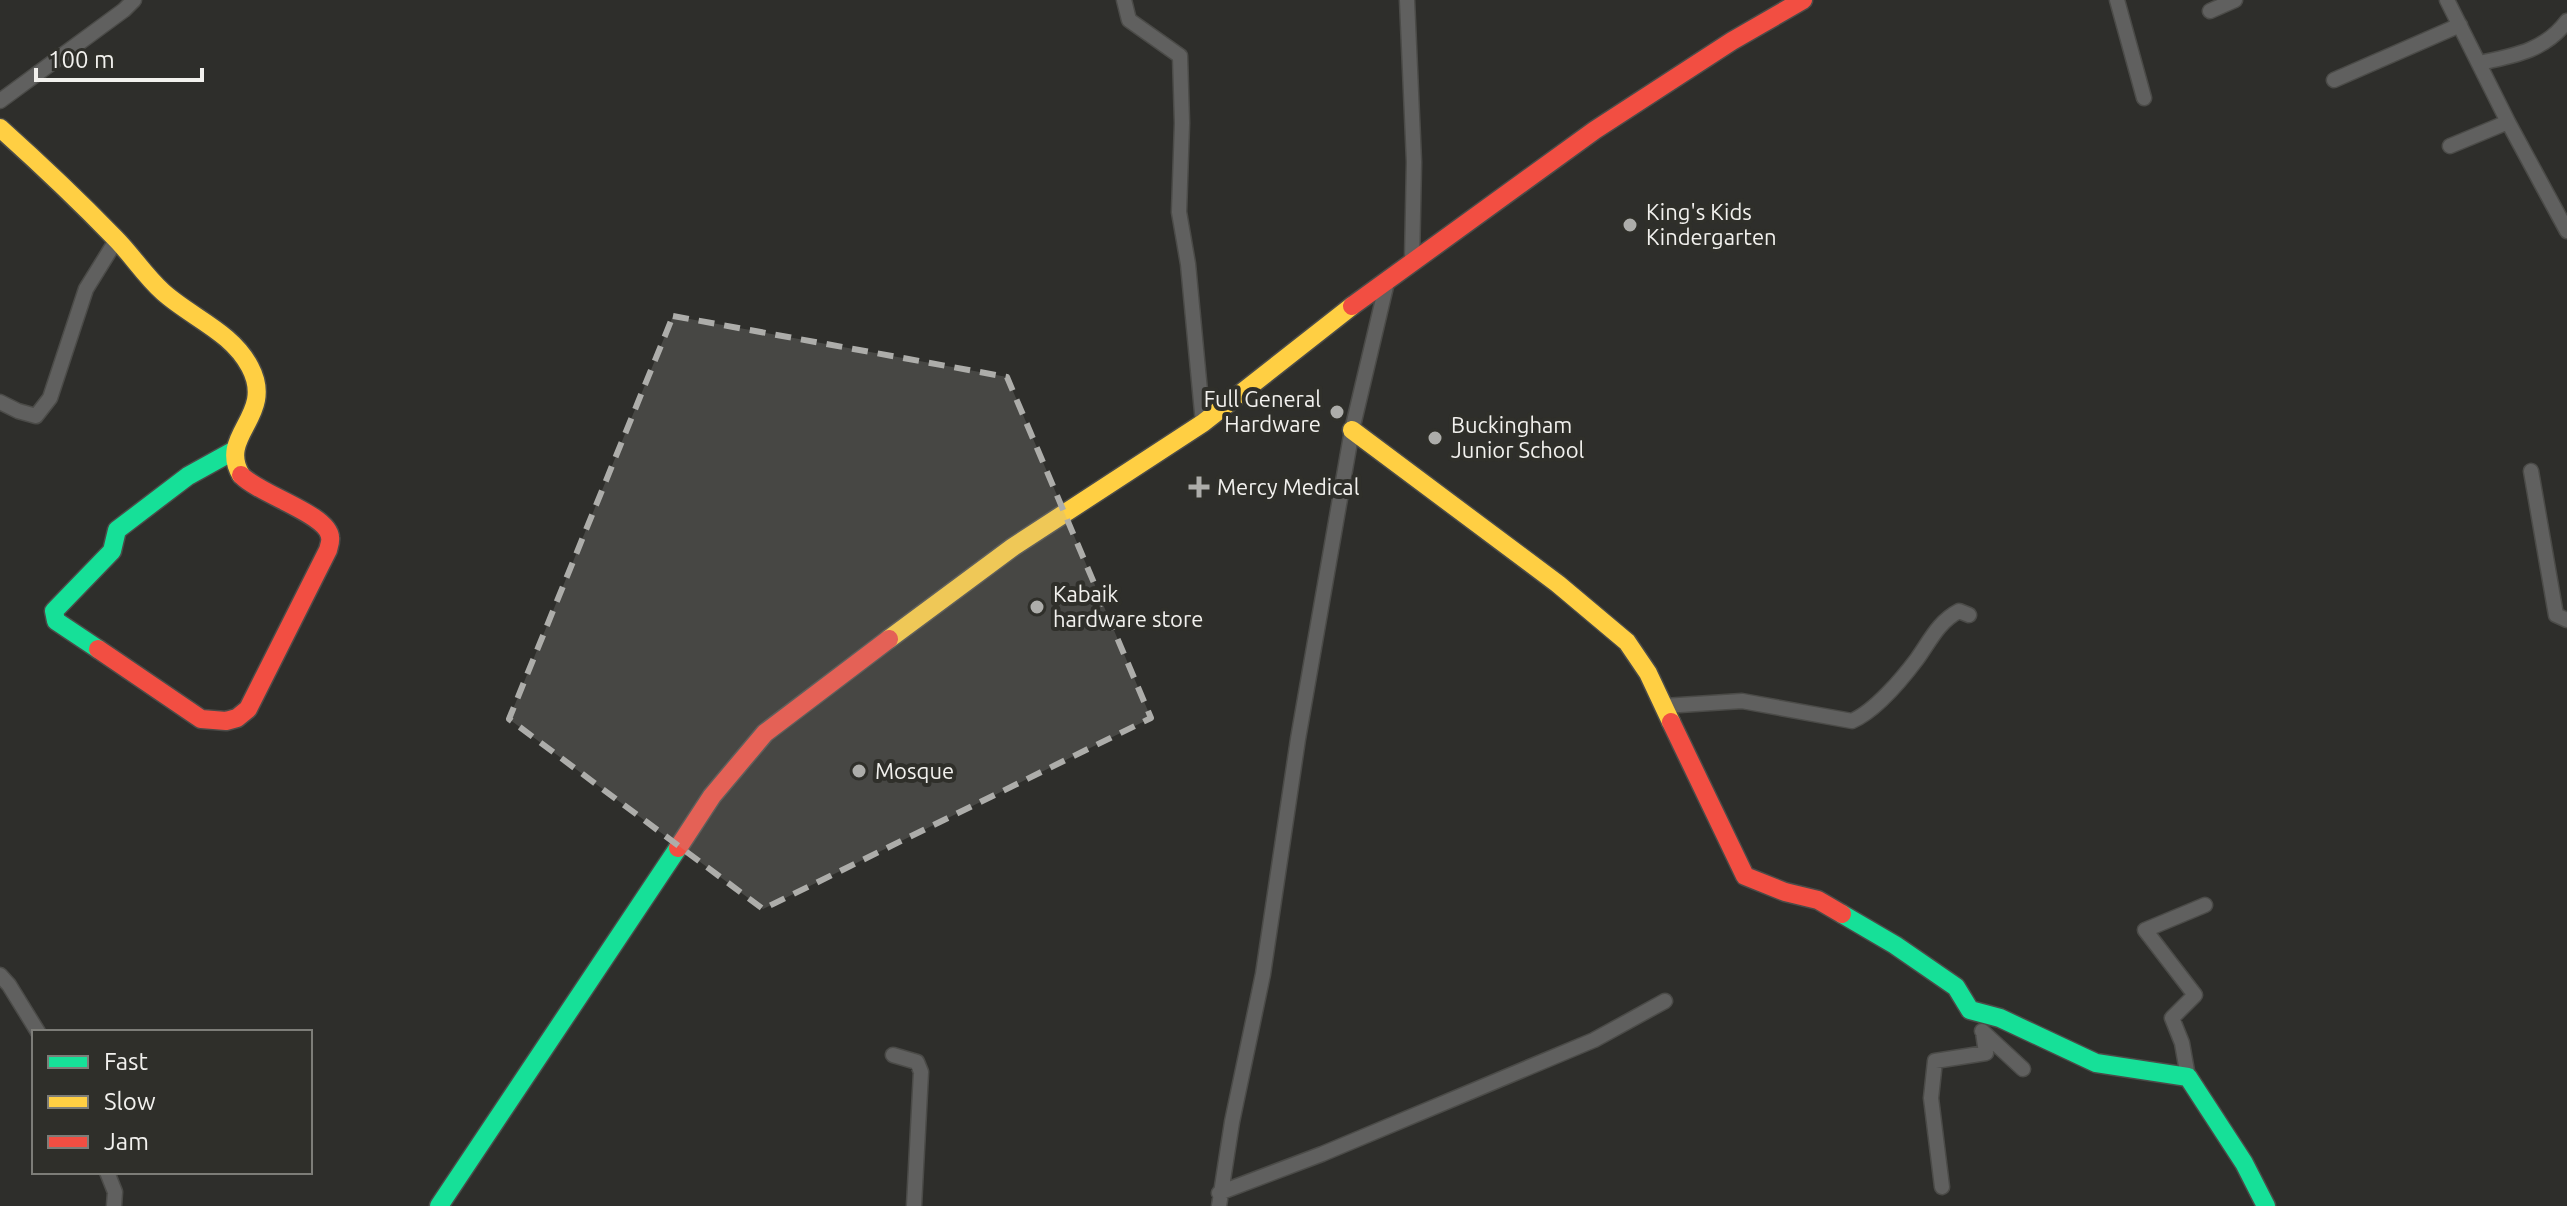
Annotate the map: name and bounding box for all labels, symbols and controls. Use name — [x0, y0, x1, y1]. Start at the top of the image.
scale bar — [36, 32, 202, 82]
text: 100 m — [48, 46, 115, 73]
place label: King's Kids Kindergarten — [1646, 199, 1777, 249]
marker: King's Kids Kindergarten — [1621, 216, 1639, 234]
place label: Full General Hardware — [1204, 386, 1321, 436]
marker: Full General Hardware — [1328, 403, 1346, 421]
place label: Buckingham Junior School — [1451, 412, 1585, 462]
marker: Buckingham Junior School — [1426, 429, 1444, 447]
place label: Mercy Medical — [1217, 474, 1360, 499]
marker: Mercy Medical — [1188, 476, 1210, 498]
place label: Kabaik hardware store — [1053, 581, 1203, 631]
marker: Kabaik hardware store — [1028, 598, 1046, 616]
place label: Mosque — [875, 758, 954, 783]
marker: Mosque — [850, 762, 868, 780]
legend — [32, 1030, 312, 1174]
text: Fast — [104, 1048, 148, 1075]
text: Slow — [104, 1088, 156, 1115]
text: Jam — [104, 1128, 149, 1155]

